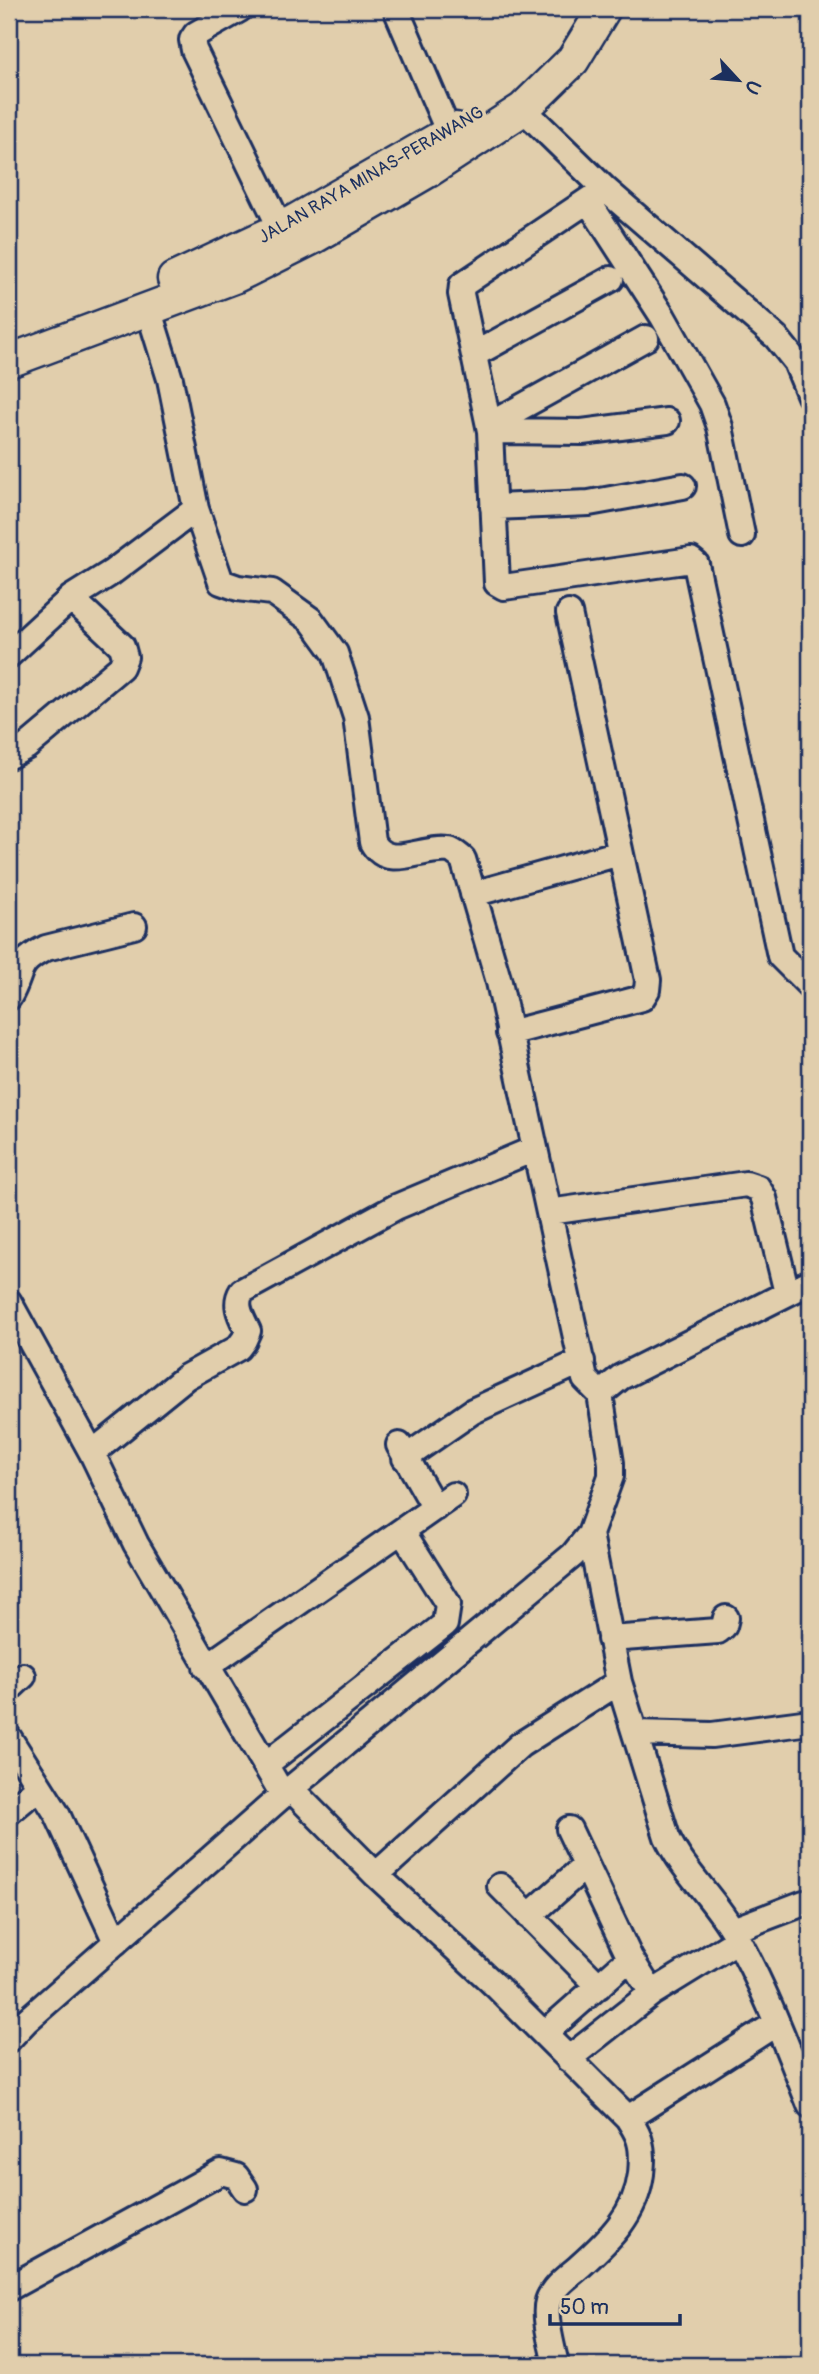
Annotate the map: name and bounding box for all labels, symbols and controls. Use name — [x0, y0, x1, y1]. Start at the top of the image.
north arrow — [704, 46, 774, 116]
text: U — [739, 76, 766, 98]
street label: JALAN RAYA MINAS-PERAWANG — [254, 101, 488, 249]
scale bar — [550, 2283, 679, 2327]
text: 50 m — [560, 2294, 609, 2321]

